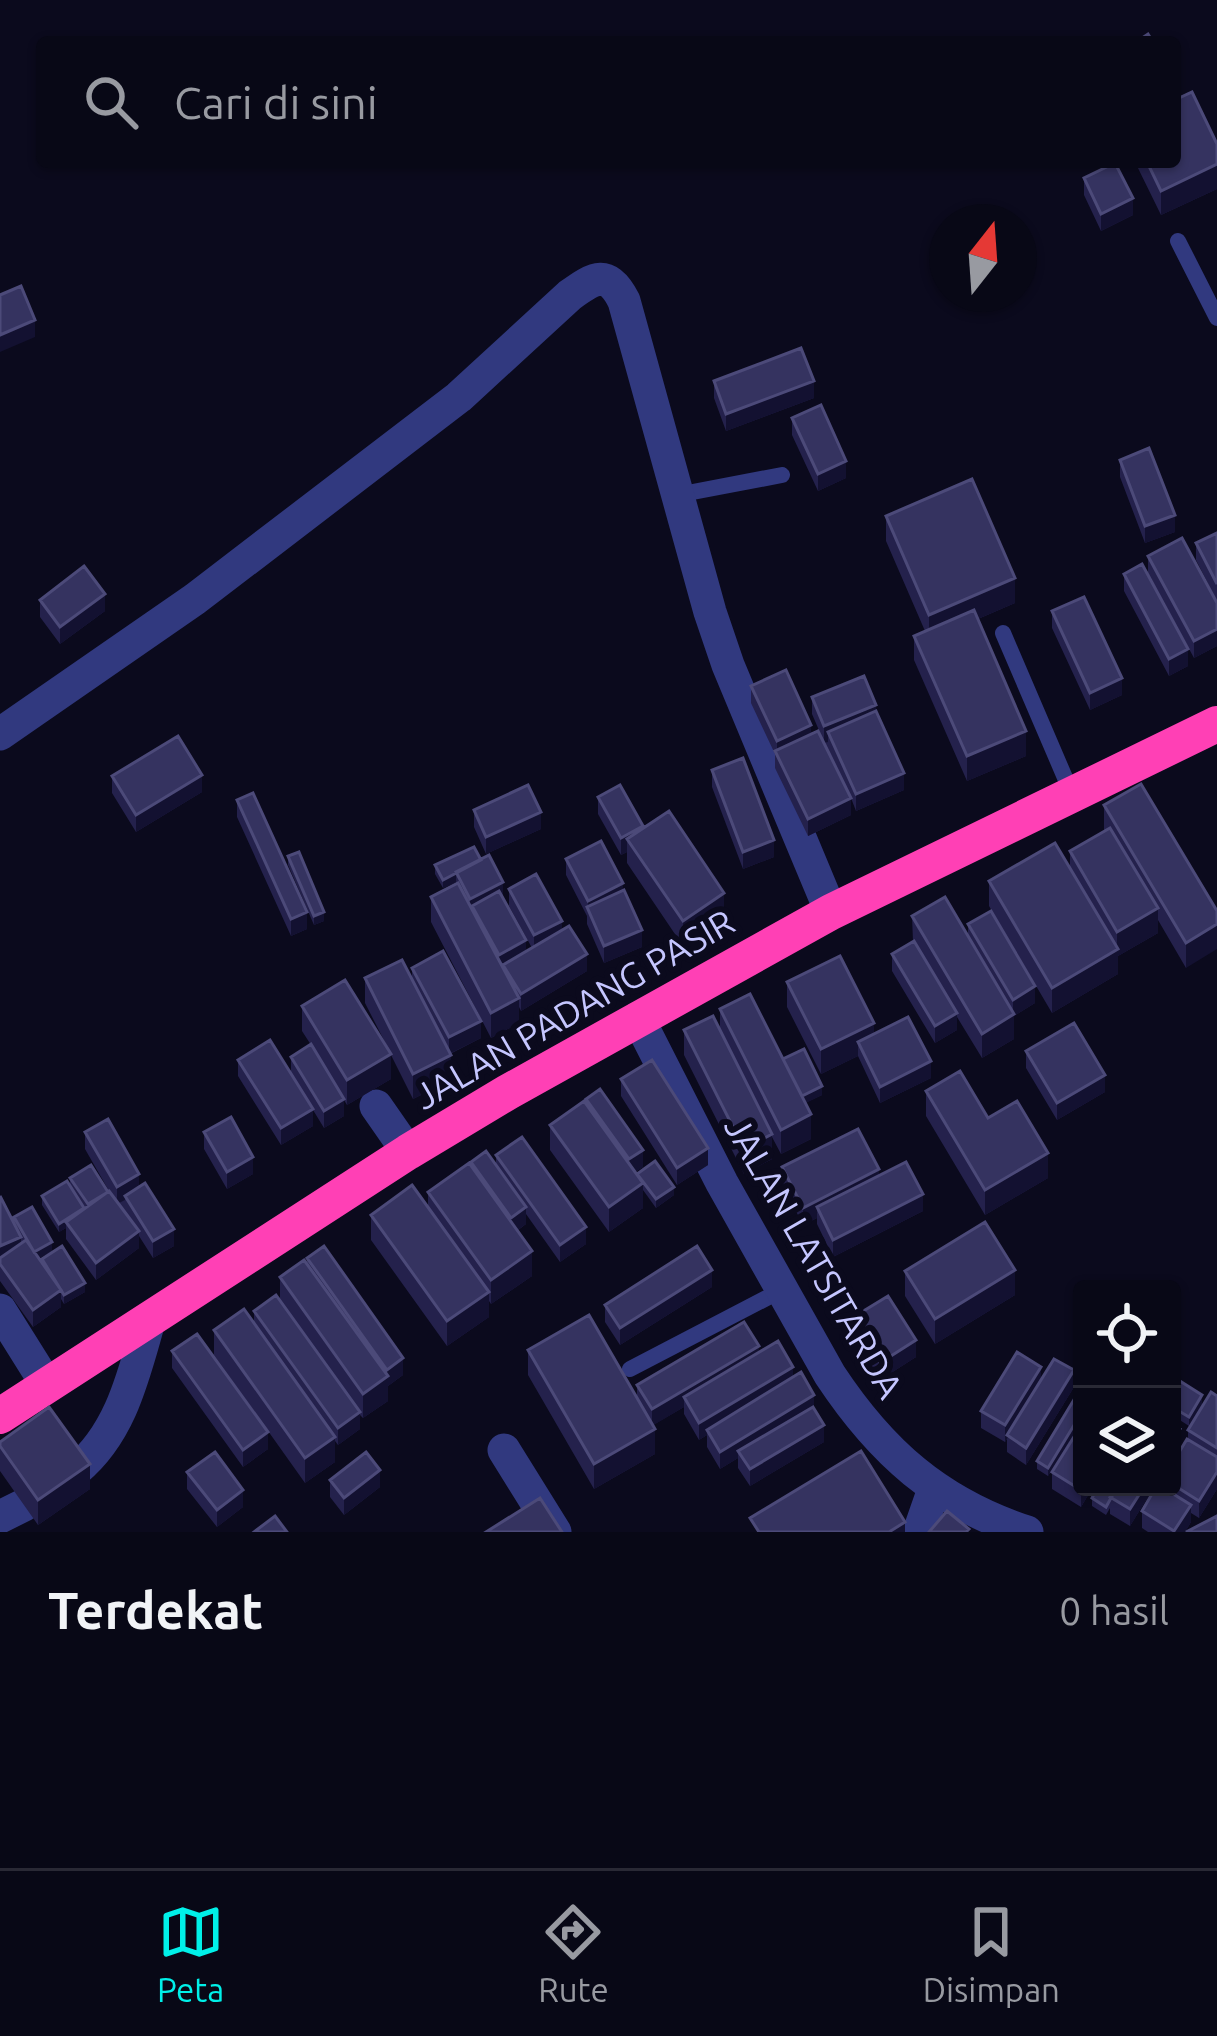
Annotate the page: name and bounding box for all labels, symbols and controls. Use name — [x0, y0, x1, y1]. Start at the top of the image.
search box — [36, 36, 1181, 168]
icon: search — [78, 69, 144, 135]
text: Cari di sini — [174, 77, 378, 128]
north arrow — [929, 204, 1037, 312]
street label: JALAN PADANG PASIR — [407, 900, 741, 1117]
street label: JALAN LATSITARDA — [717, 1108, 912, 1406]
map controls — [1073, 1280, 1181, 1496]
button: locate — [1073, 1280, 1181, 1388]
button: layers — [1073, 1388, 1181, 1496]
text: Terdekat — [48, 1581, 263, 1639]
text: 0 hasil — [1059, 1589, 1169, 1632]
tab: Peta — [157, 1899, 224, 2008]
tab: Rute — [538, 1899, 609, 2008]
tab: Disimpan — [923, 1899, 1060, 2008]

